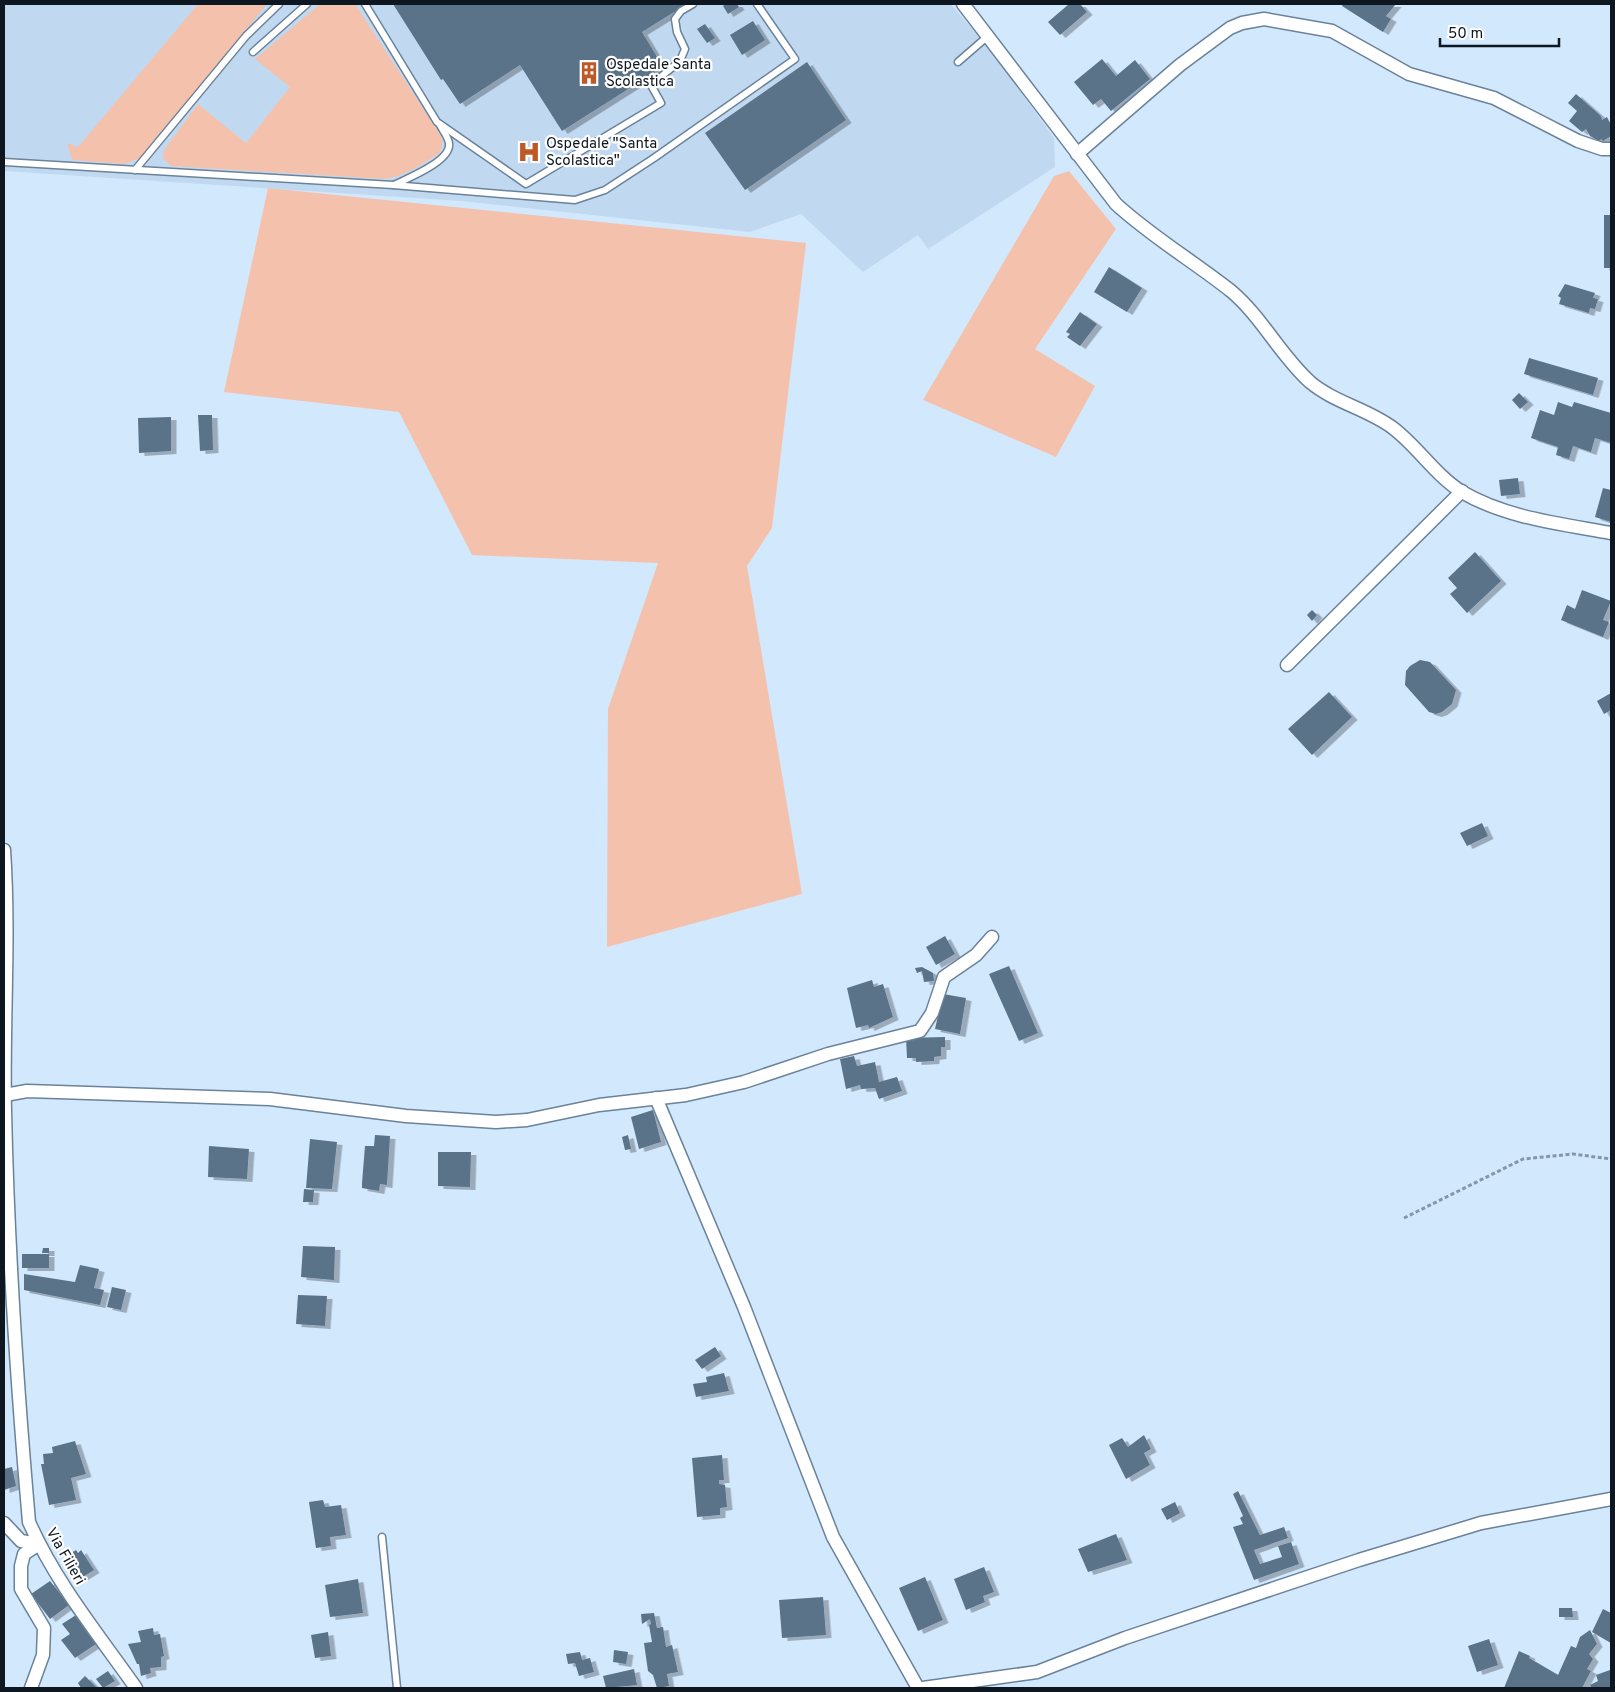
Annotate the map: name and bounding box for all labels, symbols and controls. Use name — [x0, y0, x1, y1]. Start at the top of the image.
scale bar — [1440, 15, 1559, 47]
text: 50 m — [1448, 25, 1483, 44]
place label: Ospedale Santa Scolastica — [606, 56, 711, 92]
building icon: Ospedale Santa Scolastica — [576, 60, 602, 86]
place label: Ospedale "Santa Scolastica" — [546, 135, 657, 171]
hospital icon: Ospedale "Santa Scolastica" — [516, 139, 542, 165]
street label: Via Filieri — [41, 1525, 89, 1589]

